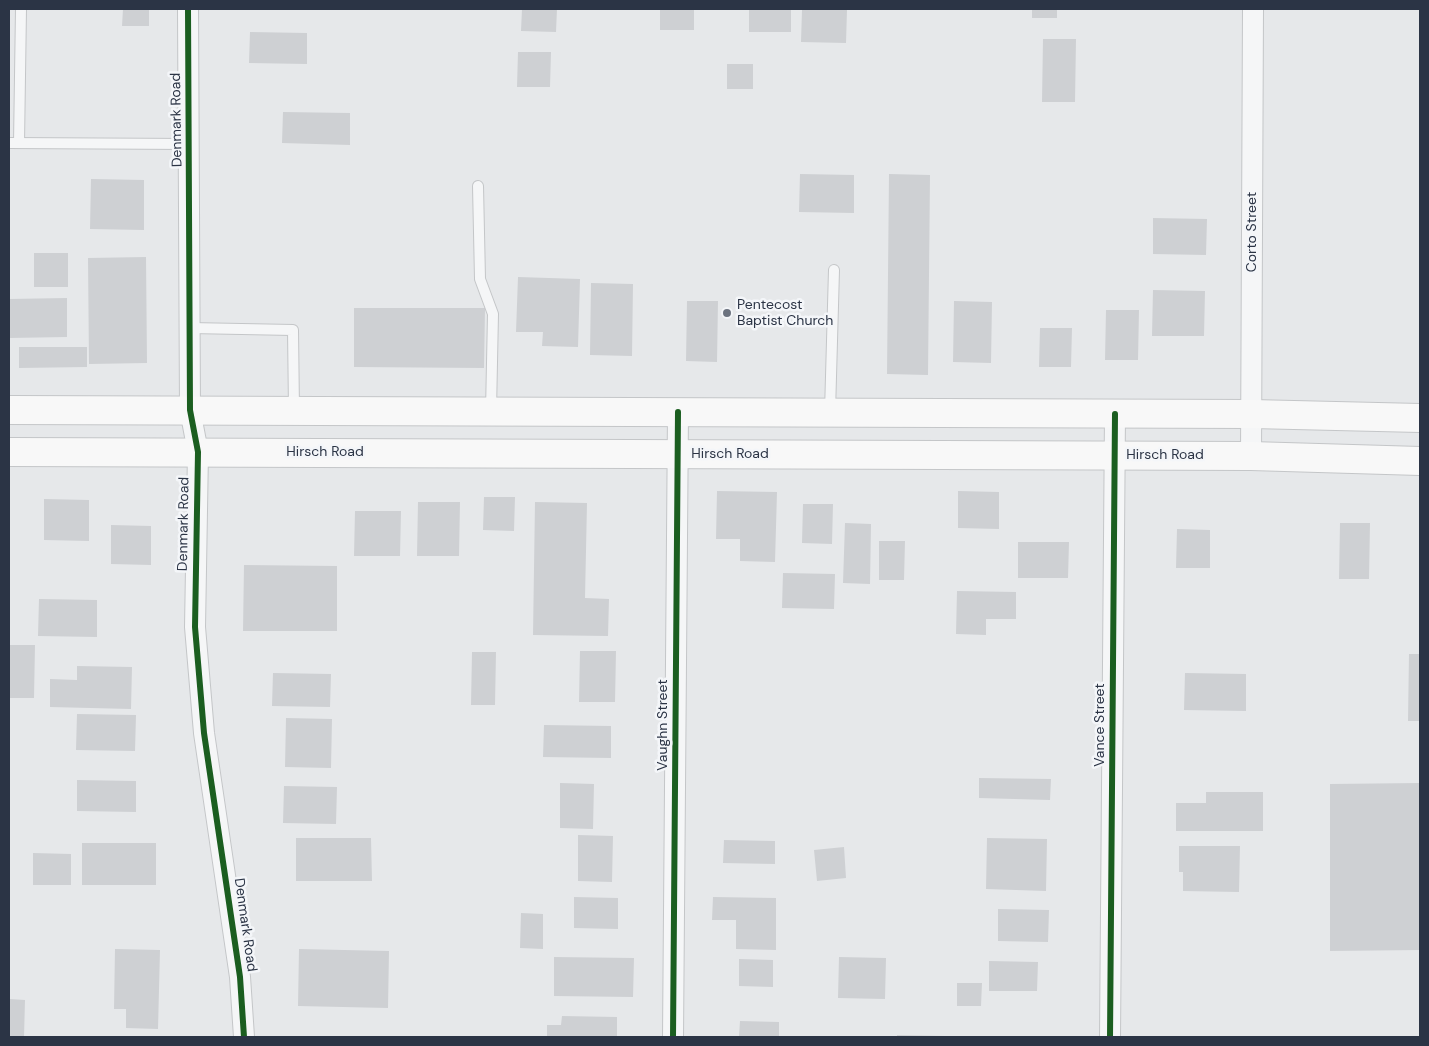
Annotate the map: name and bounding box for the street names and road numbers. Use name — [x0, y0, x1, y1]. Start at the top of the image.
street label: Denmark Road — [168, 73, 186, 167]
street label: Corto Street — [1244, 192, 1260, 272]
street label: Hirsch Road — [286, 444, 364, 460]
street label: Hirsch Road — [691, 446, 769, 462]
street label: Hirsch Road — [1126, 447, 1204, 463]
street label: Denmark Road — [175, 477, 193, 571]
street label: Vaughn Street — [655, 679, 671, 771]
street label: Vance Street — [1092, 683, 1108, 767]
street label: Denmark Road — [230, 877, 260, 973]

